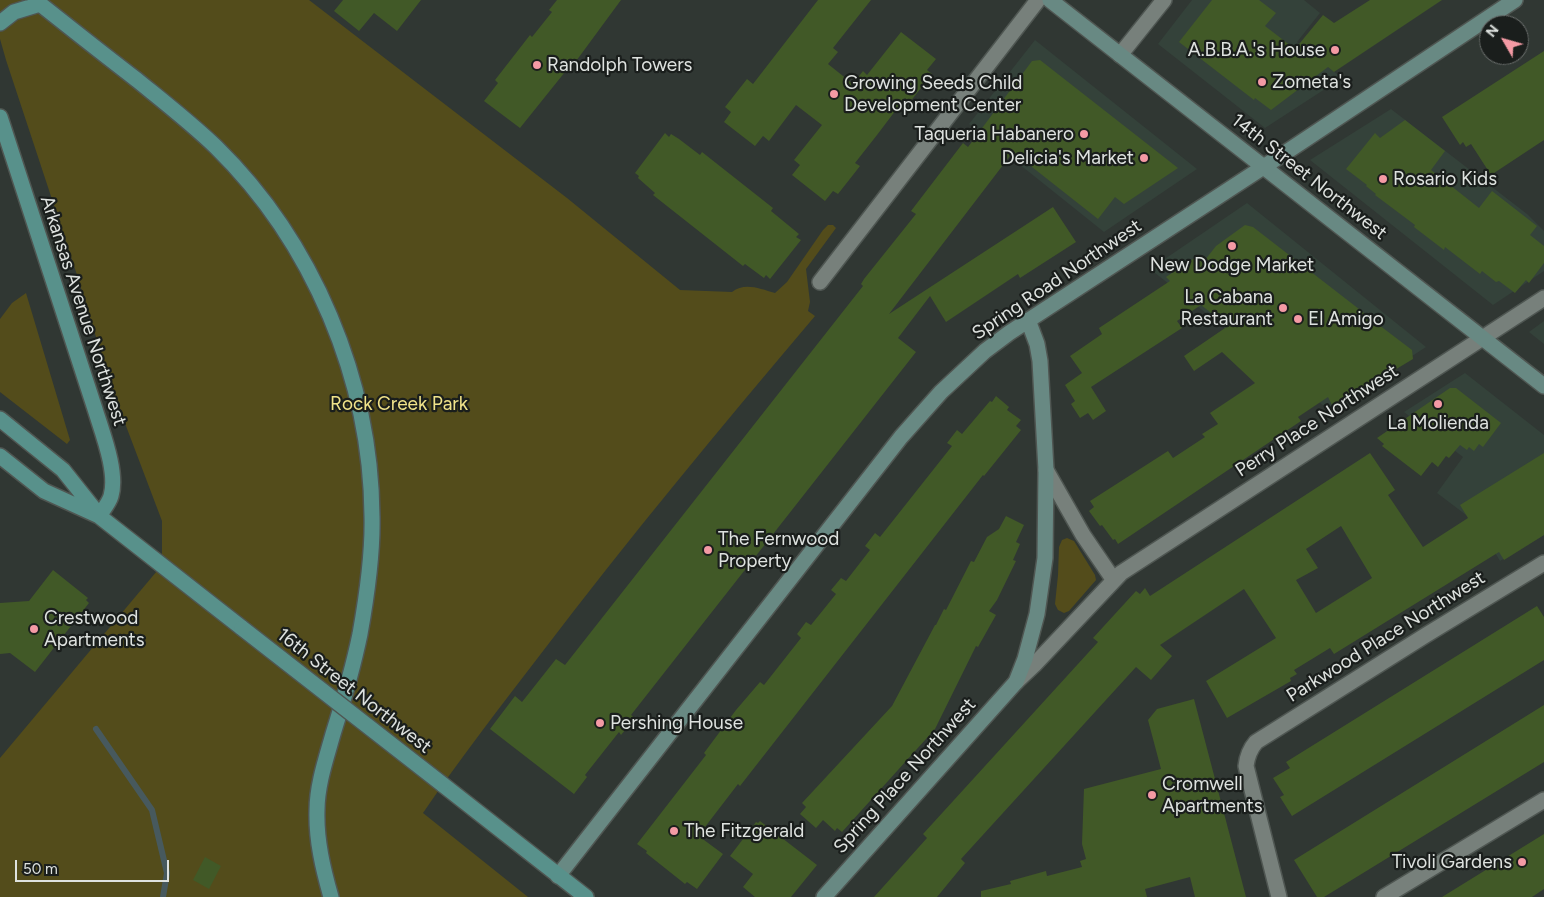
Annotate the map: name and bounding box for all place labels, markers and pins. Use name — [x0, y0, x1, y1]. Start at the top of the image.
place label: A.B.B.A.'s House — [1188, 39, 1325, 61]
marker: A.B.B.A.'s House — [1329, 44, 1341, 56]
place label: Randolph Towers — [547, 54, 692, 76]
marker: Randolph Towers — [531, 59, 543, 71]
place label: Zometa's — [1272, 71, 1351, 93]
place label: Growing Seeds Child Development Center — [844, 72, 1022, 116]
marker: Zometa's — [1256, 76, 1268, 88]
marker: Growing Seeds Child Development Center — [828, 88, 840, 100]
place label: Taqueria Habanero — [915, 123, 1074, 145]
marker: Taqueria Habanero — [1078, 128, 1090, 140]
place label: Delicia's Market — [1001, 147, 1134, 169]
marker: Delicia's Market — [1138, 152, 1150, 164]
place label: Rosario Kids — [1393, 168, 1497, 190]
marker: Rosario Kids — [1377, 173, 1389, 185]
marker: New Dodge Market — [1226, 240, 1238, 252]
place label: New Dodge Market — [1150, 254, 1314, 276]
place label: La Cabana Restaurant — [1181, 286, 1273, 330]
marker: La Cabana Restaurant — [1277, 302, 1289, 314]
place label: El Amigo — [1308, 308, 1384, 330]
marker: El Amigo — [1292, 313, 1304, 325]
marker: La Molienda — [1432, 398, 1444, 410]
place label: La Molienda — [1387, 412, 1489, 434]
place label: The Fernwood Property — [718, 528, 839, 572]
marker: The Fernwood Property — [702, 544, 714, 556]
place label: Crestwood Apartments — [44, 607, 145, 651]
marker: Crestwood Apartments — [28, 623, 40, 635]
place label: Pershing House — [610, 712, 743, 734]
marker: Pershing House — [594, 717, 606, 729]
place label: Cromwell Apartments — [1162, 773, 1263, 817]
marker: Cromwell Apartments — [1146, 789, 1158, 801]
place label: The Fitzgerald — [684, 820, 804, 842]
marker: The Fitzgerald — [668, 825, 680, 837]
place label: Tivoli Gardens — [1392, 851, 1512, 873]
marker: Tivoli Gardens — [1516, 856, 1528, 868]

